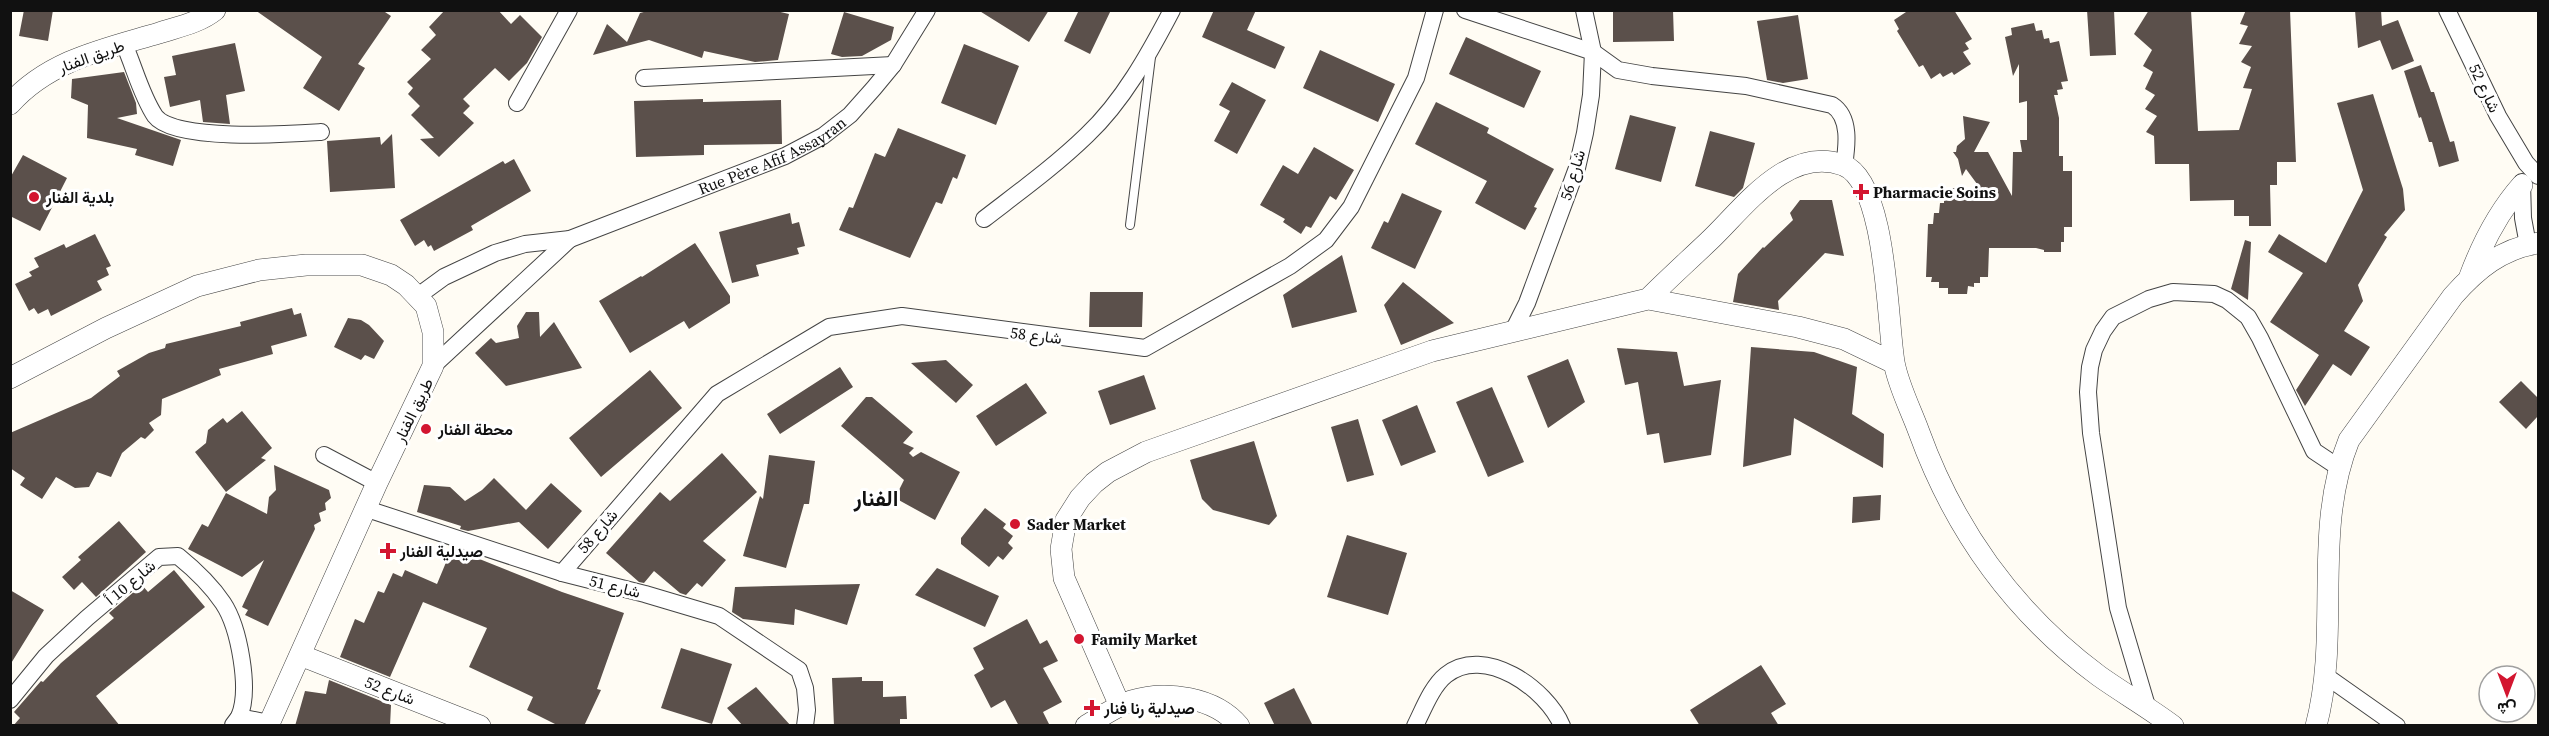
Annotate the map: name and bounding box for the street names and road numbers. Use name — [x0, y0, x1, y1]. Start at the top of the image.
street label: طريق الفنار — [54, 34, 127, 78]
street label: شارع 52 — [2463, 60, 2506, 117]
street label: Rue Père Afif Assayran — [695, 111, 851, 200]
street label: شارع 56 — [1554, 147, 1591, 203]
street label: شارع 58 — [1009, 321, 1063, 350]
street label: طريق الفنار — [388, 374, 438, 447]
street label: شارع 58 — [572, 504, 623, 558]
street label: شارع 10 أ — [100, 554, 160, 610]
street label: شارع 51 — [587, 569, 643, 604]
street label: شارع 52 — [361, 670, 418, 711]

